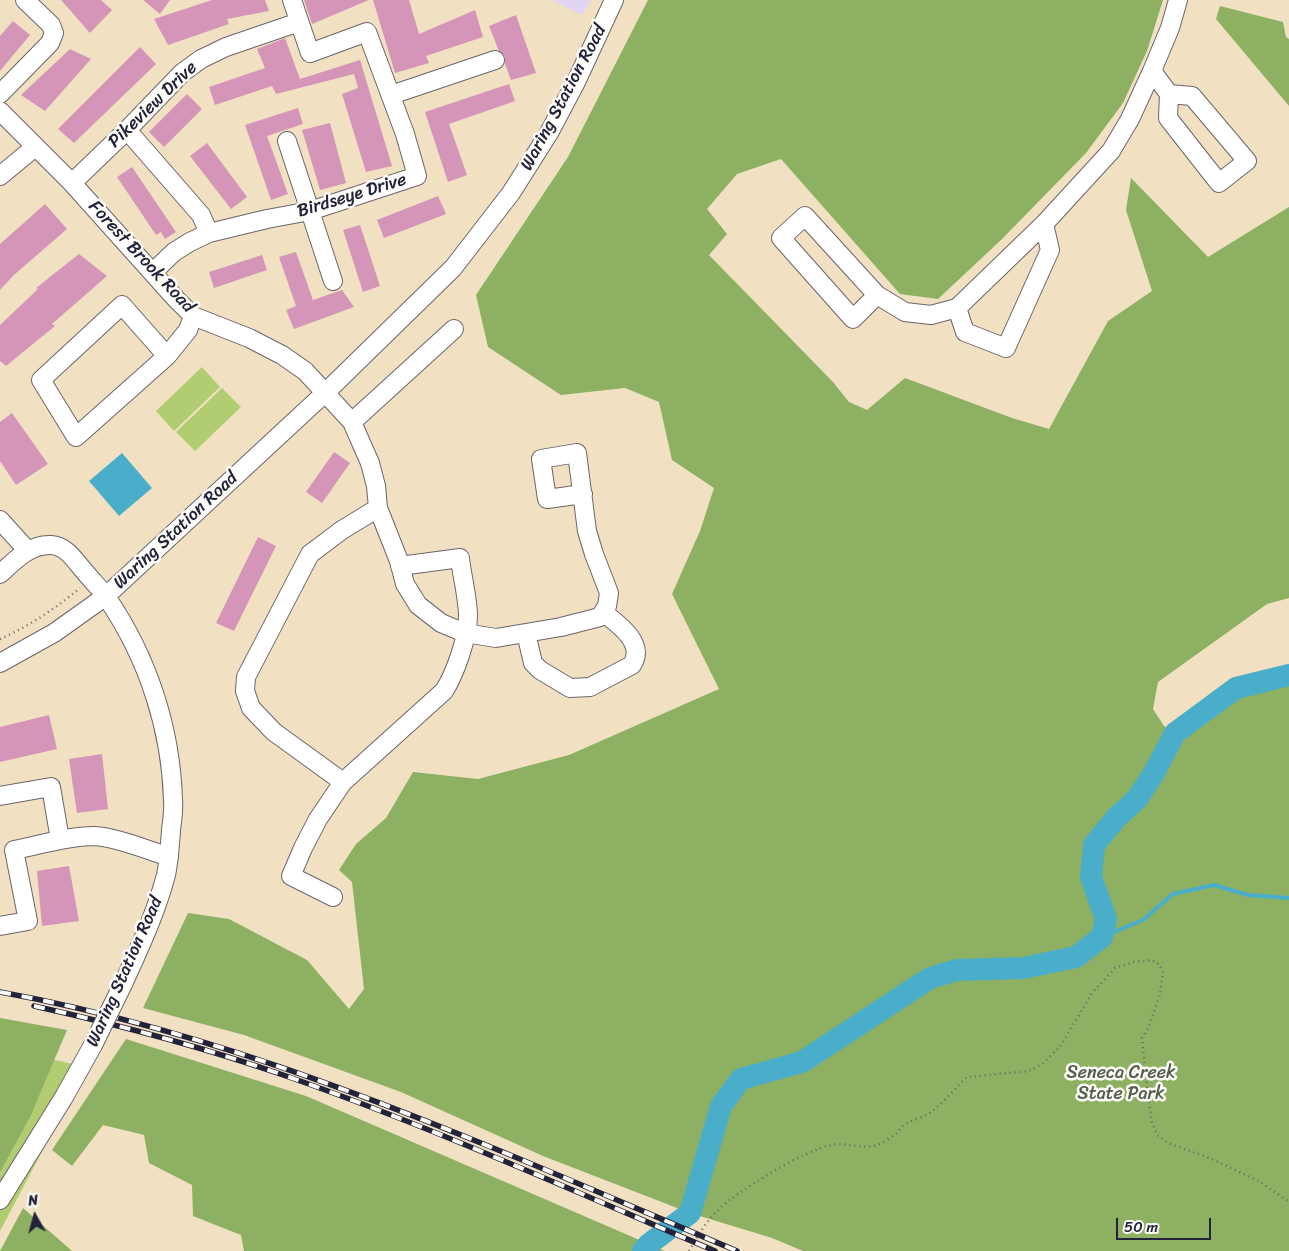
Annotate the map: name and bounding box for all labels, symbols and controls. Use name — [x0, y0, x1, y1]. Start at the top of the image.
street label: Waring Station Road — [517, 22, 611, 174]
street label: Pikeview Drive — [104, 57, 202, 153]
street label: Birdseye Drive — [295, 169, 409, 223]
street label: Forest Brook Road — [83, 196, 199, 318]
street label: Waring Station Road — [109, 468, 243, 594]
street label: Waring Station Road — [82, 894, 168, 1050]
park label: Seneca Creek State Park — [1067, 1062, 1175, 1104]
text: N — [27, 1188, 39, 1214]
north arrow — [10, 1191, 60, 1241]
scale bar — [1119, 1208, 1214, 1240]
text: 50 m — [1124, 1214, 1158, 1240]

